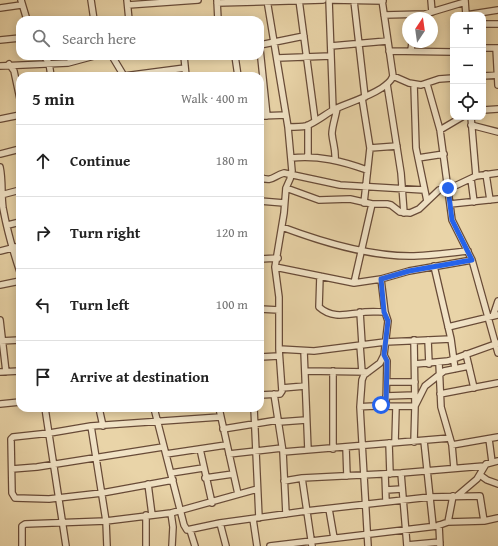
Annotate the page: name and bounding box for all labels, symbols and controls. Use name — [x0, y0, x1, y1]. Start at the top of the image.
north arrow — [402, 12, 438, 48]
map controls — [450, 12, 486, 120]
button: + — [450, 12, 486, 48]
search box — [16, 16, 264, 60]
icon: search — [30, 27, 52, 49]
text: Search here — [62, 28, 136, 49]
button: − — [450, 48, 486, 84]
button: locate — [450, 84, 486, 120]
text: 5 min — [32, 86, 74, 111]
text: Walk · 400 m — [181, 89, 248, 108]
icon: ahead — [32, 150, 54, 172]
text: Continue — [70, 150, 131, 171]
text: 180 m — [216, 151, 248, 170]
route end — [439, 179, 457, 197]
icon: right — [32, 222, 54, 244]
text: Turn right — [70, 222, 141, 243]
text: 120 m — [216, 223, 248, 242]
icon: left — [32, 294, 54, 316]
text: Turn left — [70, 294, 129, 315]
text: 100 m — [216, 295, 248, 314]
icon: arrive — [32, 366, 54, 388]
text: Arrive at destination — [70, 366, 209, 387]
route start — [372, 396, 390, 414]

